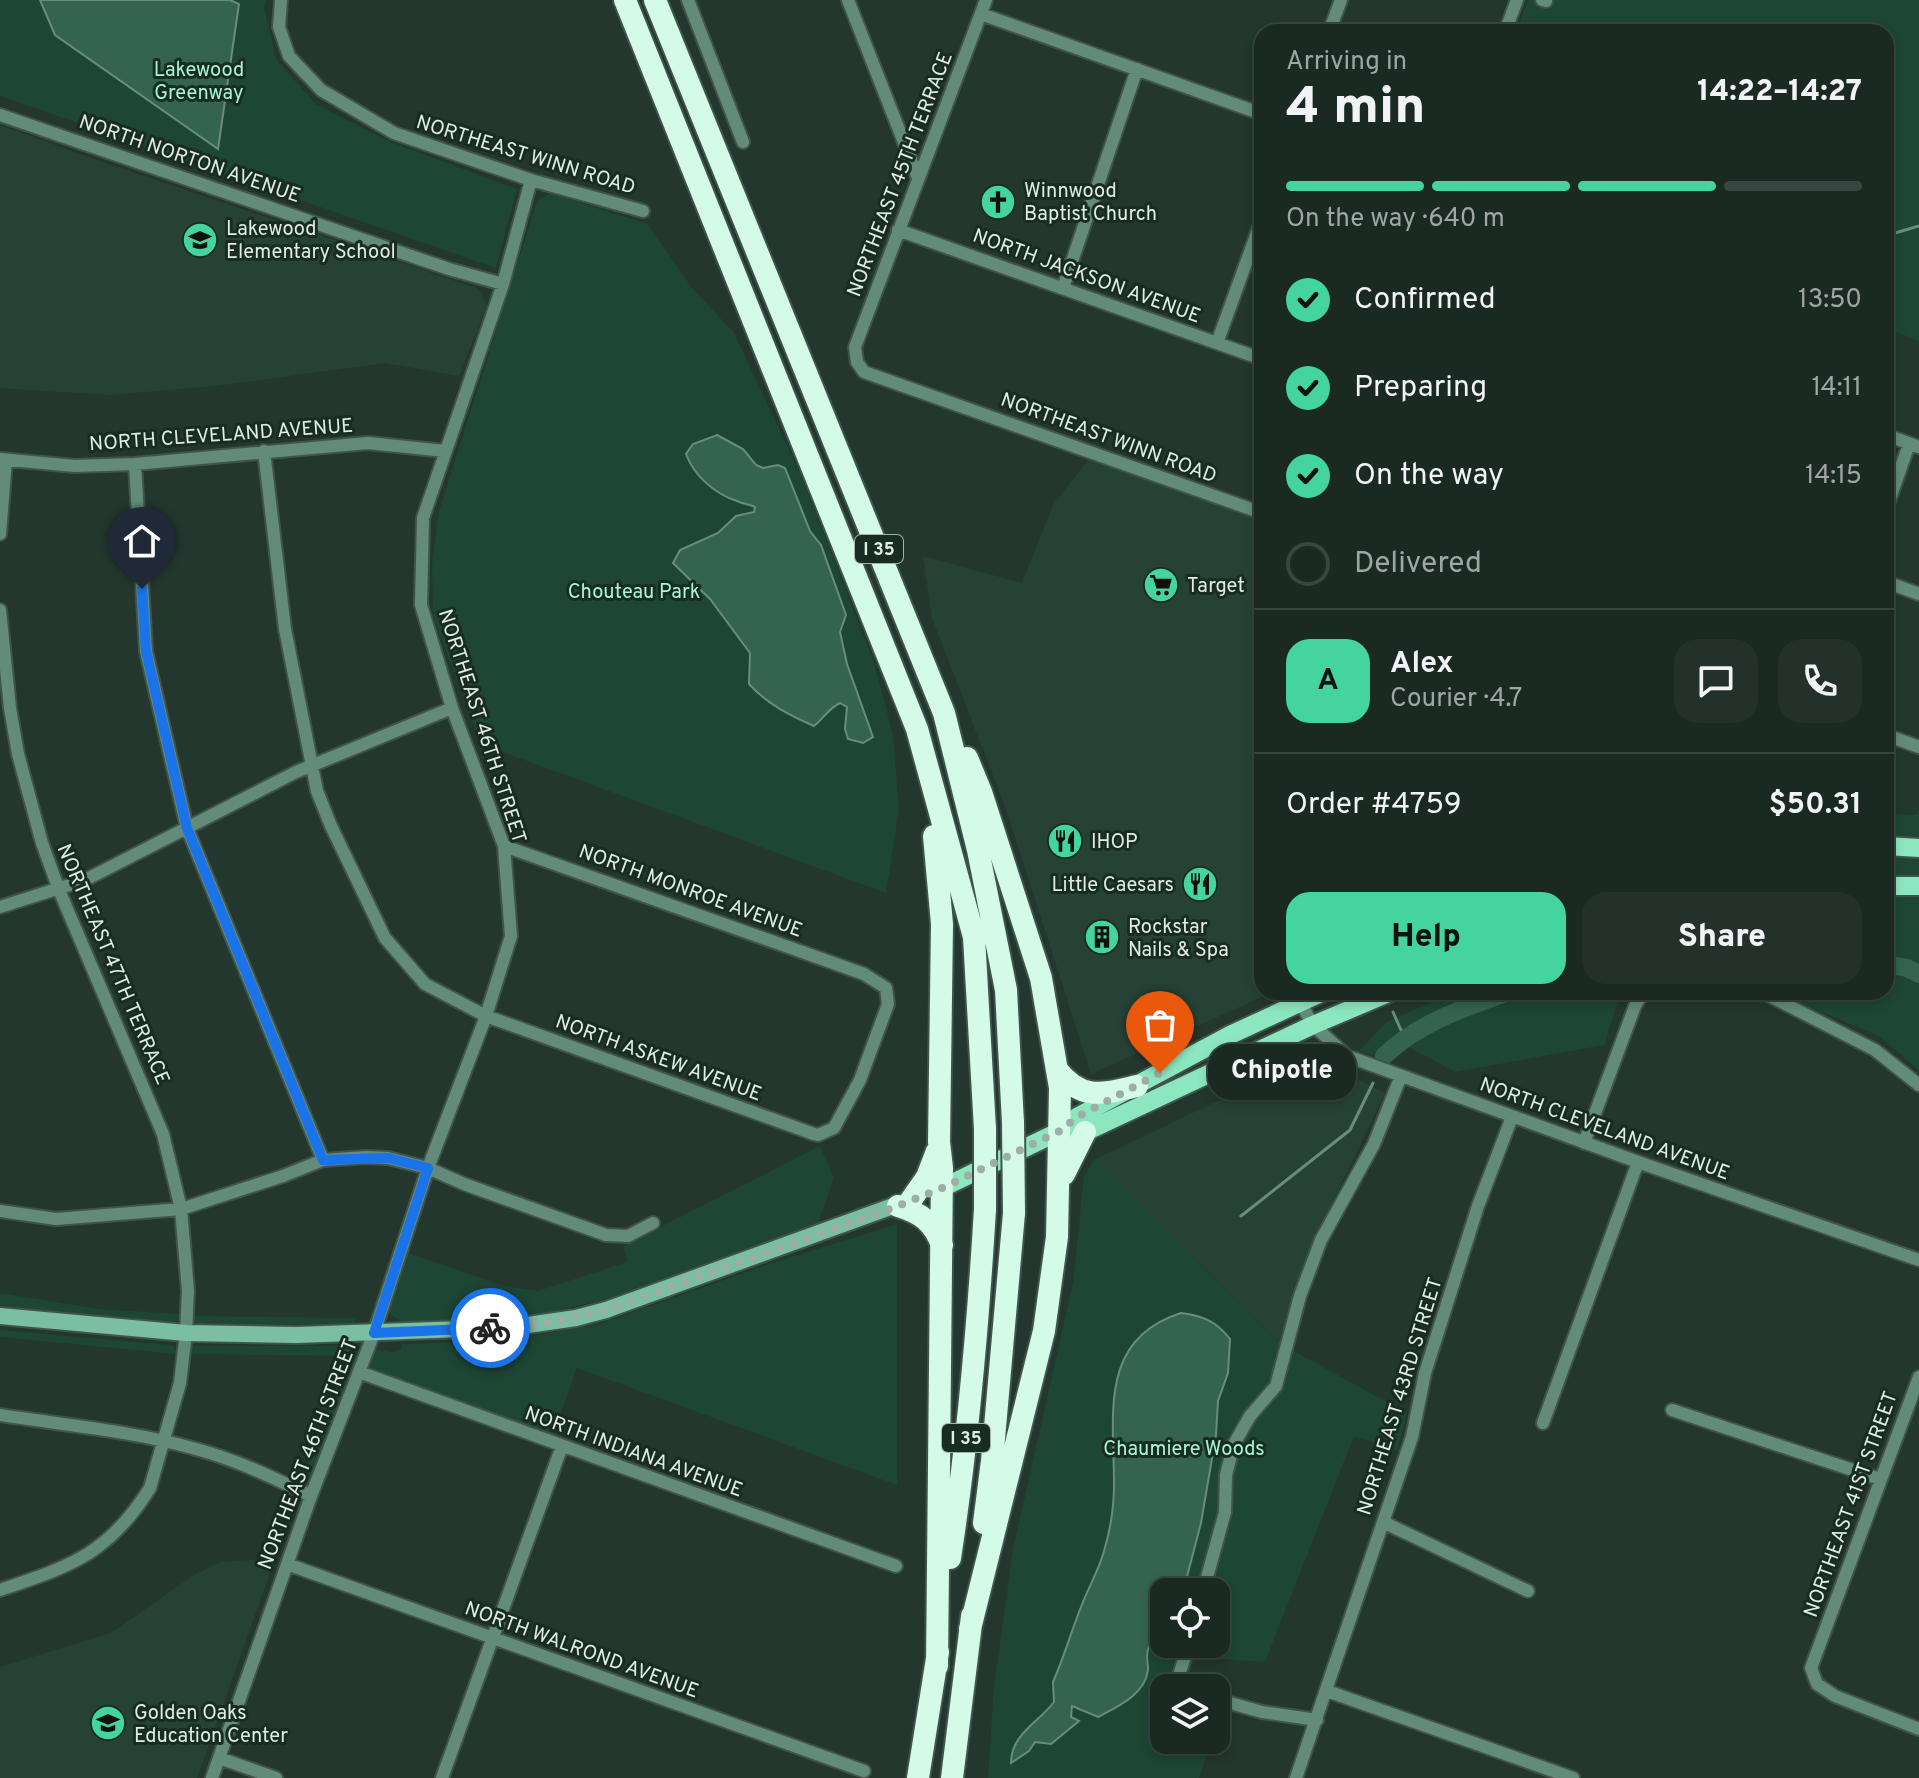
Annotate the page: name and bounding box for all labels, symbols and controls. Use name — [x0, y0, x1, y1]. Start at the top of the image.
text: Arriving in — [1286, 46, 1407, 79]
street label: NORTHEAST 45TH TERRACE — [842, 49, 960, 301]
park label: Lakewood Greenway — [154, 58, 244, 107]
text: 14:22–14:27 — [1697, 74, 1862, 111]
text: 4 min — [1286, 76, 1426, 142]
street label: NORTH NORTON AVENUE — [75, 110, 304, 210]
street label: NORTHEAST WINN ROAD — [413, 110, 638, 202]
place label: Winnwood Baptist Church — [1024, 179, 1157, 228]
church icon: Winnwood Baptist Church — [979, 183, 1017, 221]
text: On the way · 640 m — [1286, 203, 1505, 236]
place label: Lakewood Elementary School — [226, 217, 396, 266]
school or university icon: Lakewood Elementary School — [181, 221, 219, 259]
street label: NORTH JACKSON AVENUE — [969, 223, 1204, 330]
icon: check — [1286, 278, 1330, 322]
text: Confirmed — [1354, 282, 1496, 319]
text: 13:50 — [1798, 284, 1862, 317]
icon: check — [1286, 366, 1330, 410]
text: Preparing — [1354, 370, 1487, 407]
text: 14:11 — [1811, 372, 1862, 405]
street label: NORTHEAST WINN ROAD — [997, 388, 1220, 490]
street label: NORTH CLEVELAND AVENUE — [88, 414, 354, 458]
icon: check — [1286, 454, 1330, 498]
text: On the way — [1354, 458, 1504, 495]
text: 14:15 — [1805, 460, 1862, 493]
pin — [108, 507, 176, 589]
icon: home — [120, 519, 164, 563]
road number: I 35 — [855, 535, 903, 563]
text: Delivered — [1354, 546, 1482, 583]
supermarket icon: Target — [1142, 566, 1180, 604]
place label: Target — [1187, 574, 1245, 600]
park label: Chouteau Park — [568, 580, 700, 606]
street label: NORTHEAST 46TH STREET — [431, 606, 531, 847]
button: chat — [1674, 639, 1758, 723]
button: phone — [1778, 639, 1862, 723]
text: Alex — [1390, 646, 1454, 683]
text: A — [1317, 663, 1339, 700]
text: Courier · 4.7 — [1390, 683, 1522, 716]
text: Order #4759 — [1286, 787, 1462, 824]
text: $50.31 — [1769, 787, 1862, 824]
restaurant icon: IHOP — [1046, 822, 1084, 860]
place label: IHOP — [1091, 830, 1138, 856]
street label: NORTH MONROE AVENUE — [575, 839, 806, 944]
street label: NORTHEAST 47TH TERRACE — [50, 840, 175, 1089]
restaurant icon: Little Caesars — [1181, 865, 1219, 903]
place label: Little Caesars — [1051, 873, 1174, 899]
button: Help — [1286, 892, 1566, 984]
button: Share — [1582, 892, 1862, 984]
place label: Rockstar Nails & Spa — [1128, 915, 1229, 964]
building icon: Rockstar Nails & Spa — [1083, 918, 1121, 956]
pin — [1126, 991, 1194, 1073]
icon: bag — [1138, 1003, 1182, 1047]
street label: NORTH ASKEW AVENUE — [552, 1009, 765, 1108]
callout: Chipotle — [1208, 1045, 1356, 1101]
text: Chipotle — [1231, 1055, 1333, 1088]
street label: NORTH CLEVELAND AVENUE — [1476, 1072, 1733, 1187]
street label: NORTHEAST 43RD STREET — [1352, 1275, 1450, 1519]
courier — [450, 1288, 530, 1368]
icon: bike — [468, 1306, 512, 1350]
street label: NORTHEAST 46TH STREET — [253, 1336, 365, 1574]
street label: NORTHEAST 41ST STREET — [1799, 1388, 1905, 1621]
street label: NORTH INDIANA AVENUE — [521, 1401, 746, 1504]
road number: I 35 — [942, 1424, 990, 1452]
park label: Chaumiere Woods — [1103, 1437, 1265, 1463]
map controls — [1150, 1578, 1230, 1754]
button: locate — [1150, 1578, 1230, 1658]
street label: NORTH WALROND AVENUE — [461, 1596, 702, 1705]
button: layers — [1150, 1674, 1230, 1754]
place label: Golden Oaks Education Center — [134, 1701, 288, 1750]
school or university icon: Golden Oaks Education Center — [89, 1704, 127, 1742]

